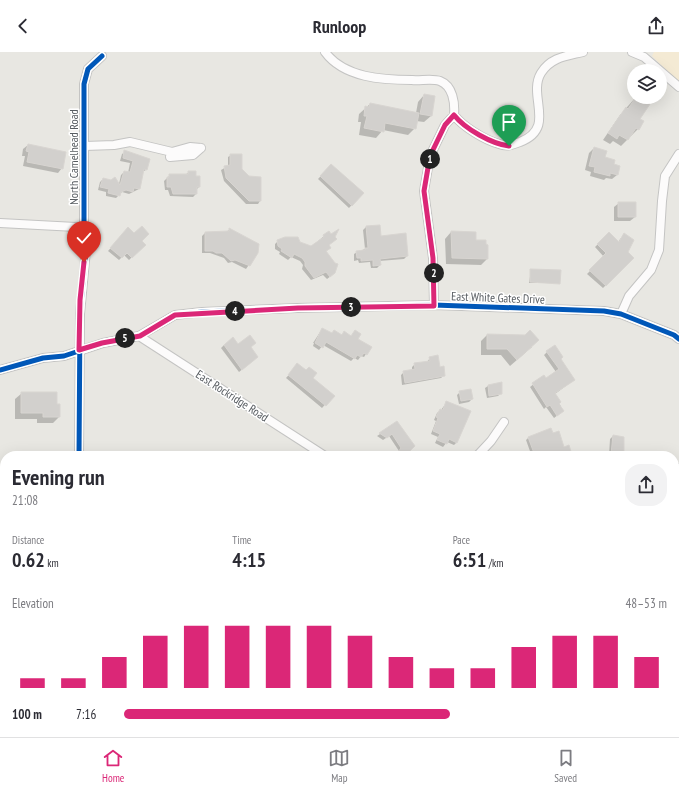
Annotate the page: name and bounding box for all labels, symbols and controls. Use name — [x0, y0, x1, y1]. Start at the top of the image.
icon: back — [12, 15, 34, 37]
text: Runloop — [313, 15, 366, 38]
icon: share — [645, 15, 667, 37]
map controls — [627, 64, 667, 104]
button: layers — [627, 64, 667, 104]
pin — [492, 105, 526, 146]
street label: North Camelhead Road — [66, 109, 81, 205]
icon: arrive — [498, 111, 520, 133]
pin: 1 — [420, 149, 440, 169]
text: 1 — [427, 152, 433, 166]
pin — [67, 221, 101, 262]
icon: check — [73, 227, 95, 249]
pin: 2 — [424, 263, 444, 283]
text: 2 — [431, 266, 437, 280]
street label: East White Gates Drive — [451, 288, 545, 307]
pin: 3 — [341, 297, 361, 317]
text: 3 — [348, 300, 354, 314]
pin: 4 — [225, 301, 245, 321]
text: 4 — [232, 304, 238, 318]
pin: 5 — [115, 328, 135, 348]
text: 5 — [122, 331, 128, 345]
street label: East Rockridge Road — [193, 367, 271, 425]
text: Evening run — [12, 463, 105, 491]
button: share — [625, 464, 667, 506]
text: 21:08 — [12, 492, 38, 509]
text: Distance — [12, 533, 44, 547]
text: Time — [232, 533, 251, 547]
text: Pace — [453, 533, 470, 547]
text: 0.62 — [12, 547, 45, 573]
text: 4:15 — [232, 547, 266, 573]
text: 6:51 — [453, 547, 486, 573]
text: km — [45, 556, 59, 570]
text: /km — [486, 556, 503, 570]
text: Elevation — [12, 595, 54, 612]
text: 48–53 m — [625, 595, 667, 612]
text: 100 m — [12, 706, 42, 723]
text: 7:16 — [76, 706, 96, 723]
tab: Home — [102, 747, 124, 785]
tab: Map — [328, 747, 350, 785]
tab: Saved — [554, 747, 577, 785]

